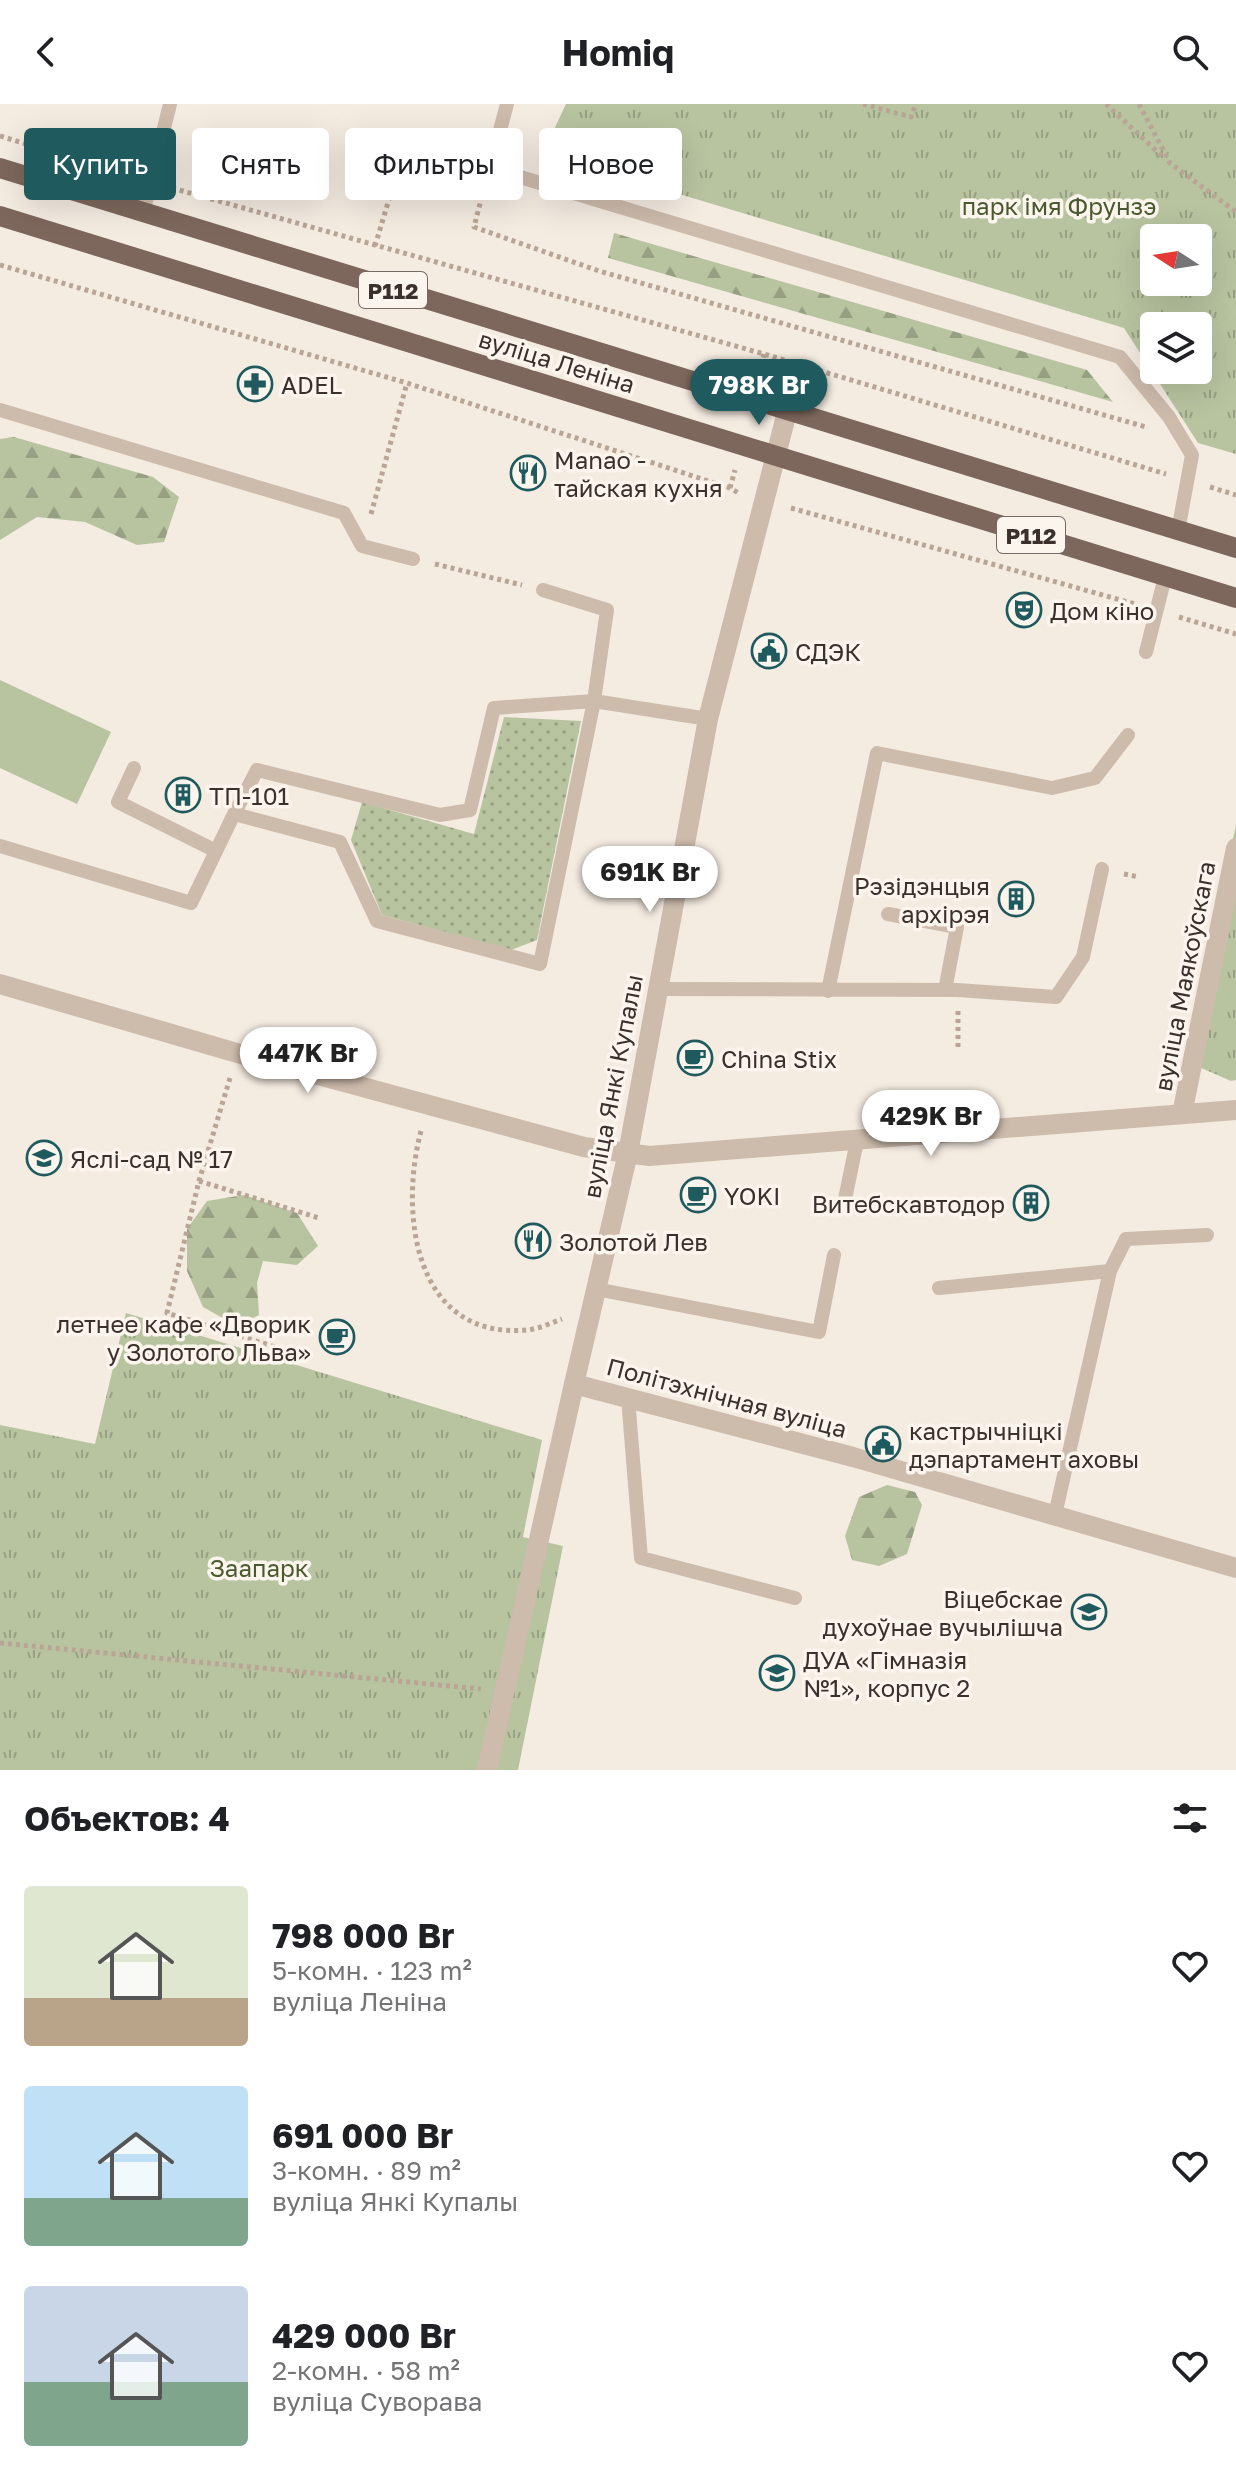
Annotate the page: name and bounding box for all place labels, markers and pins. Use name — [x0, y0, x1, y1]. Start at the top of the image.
pin: 798K Br — [685, 359, 833, 427]
pharmacy icon: ADEL — [236, 365, 274, 403]
place label: ADEL — [281, 370, 343, 399]
place label: Manao - тайская кухня — [554, 445, 723, 502]
restaurant icon: Manao - тайская кухня — [509, 454, 547, 492]
theatre icon: Дом кіно — [1005, 591, 1043, 629]
place label: Дом кіно — [1050, 596, 1154, 625]
public building icon: СДЭК — [750, 632, 788, 670]
place label: СДЭК — [795, 637, 861, 666]
building icon: ТП-101 — [164, 776, 202, 814]
place label: ТП-101 — [209, 781, 289, 810]
pin: 691K Br — [576, 846, 724, 914]
place label: Рэзідэнцыя архірэя — [854, 871, 990, 928]
building icon: Рэзідэнцыя архірэя — [997, 880, 1035, 918]
pin: 447K Br — [234, 1027, 382, 1095]
cafe icon: China Stix — [676, 1039, 714, 1077]
place label: China Stix — [721, 1044, 837, 1073]
pin: 429K Br — [857, 1090, 1005, 1158]
school or university icon: Яслі-сад № 17 — [25, 1139, 63, 1177]
place label: Яслі-сад № 17 — [70, 1144, 233, 1173]
cafe icon: YOKI — [679, 1176, 717, 1214]
place label: YOKI — [724, 1181, 781, 1210]
building icon: Витебскавтодор — [1012, 1184, 1050, 1222]
place label: Витебскавтодор — [812, 1189, 1005, 1218]
restaurant icon: Золотой Лев — [514, 1222, 552, 1260]
place label: Золотой Лев — [559, 1227, 708, 1256]
place label: летнее кафе «Дворик у Золотого Льва» — [56, 1309, 311, 1366]
cafe icon: летнее кафе «Дворик у Золотого Льва» — [318, 1318, 356, 1356]
place label: кастрычніцкі дэпартамент аховы — [909, 1416, 1139, 1473]
public building icon: кастрычніцкі дэпартамент аховы — [864, 1425, 902, 1463]
place label: Віцебскае духоўнае вучылішча — [822, 1584, 1063, 1641]
school or university icon: Віцебскае духоўнае вучылішча — [1070, 1593, 1108, 1631]
place label: ДУА «Гімназія №1», корпус 2 — [803, 1645, 970, 1702]
school or university icon: ДУА «Гімназія №1», корпус 2 — [758, 1654, 796, 1692]

